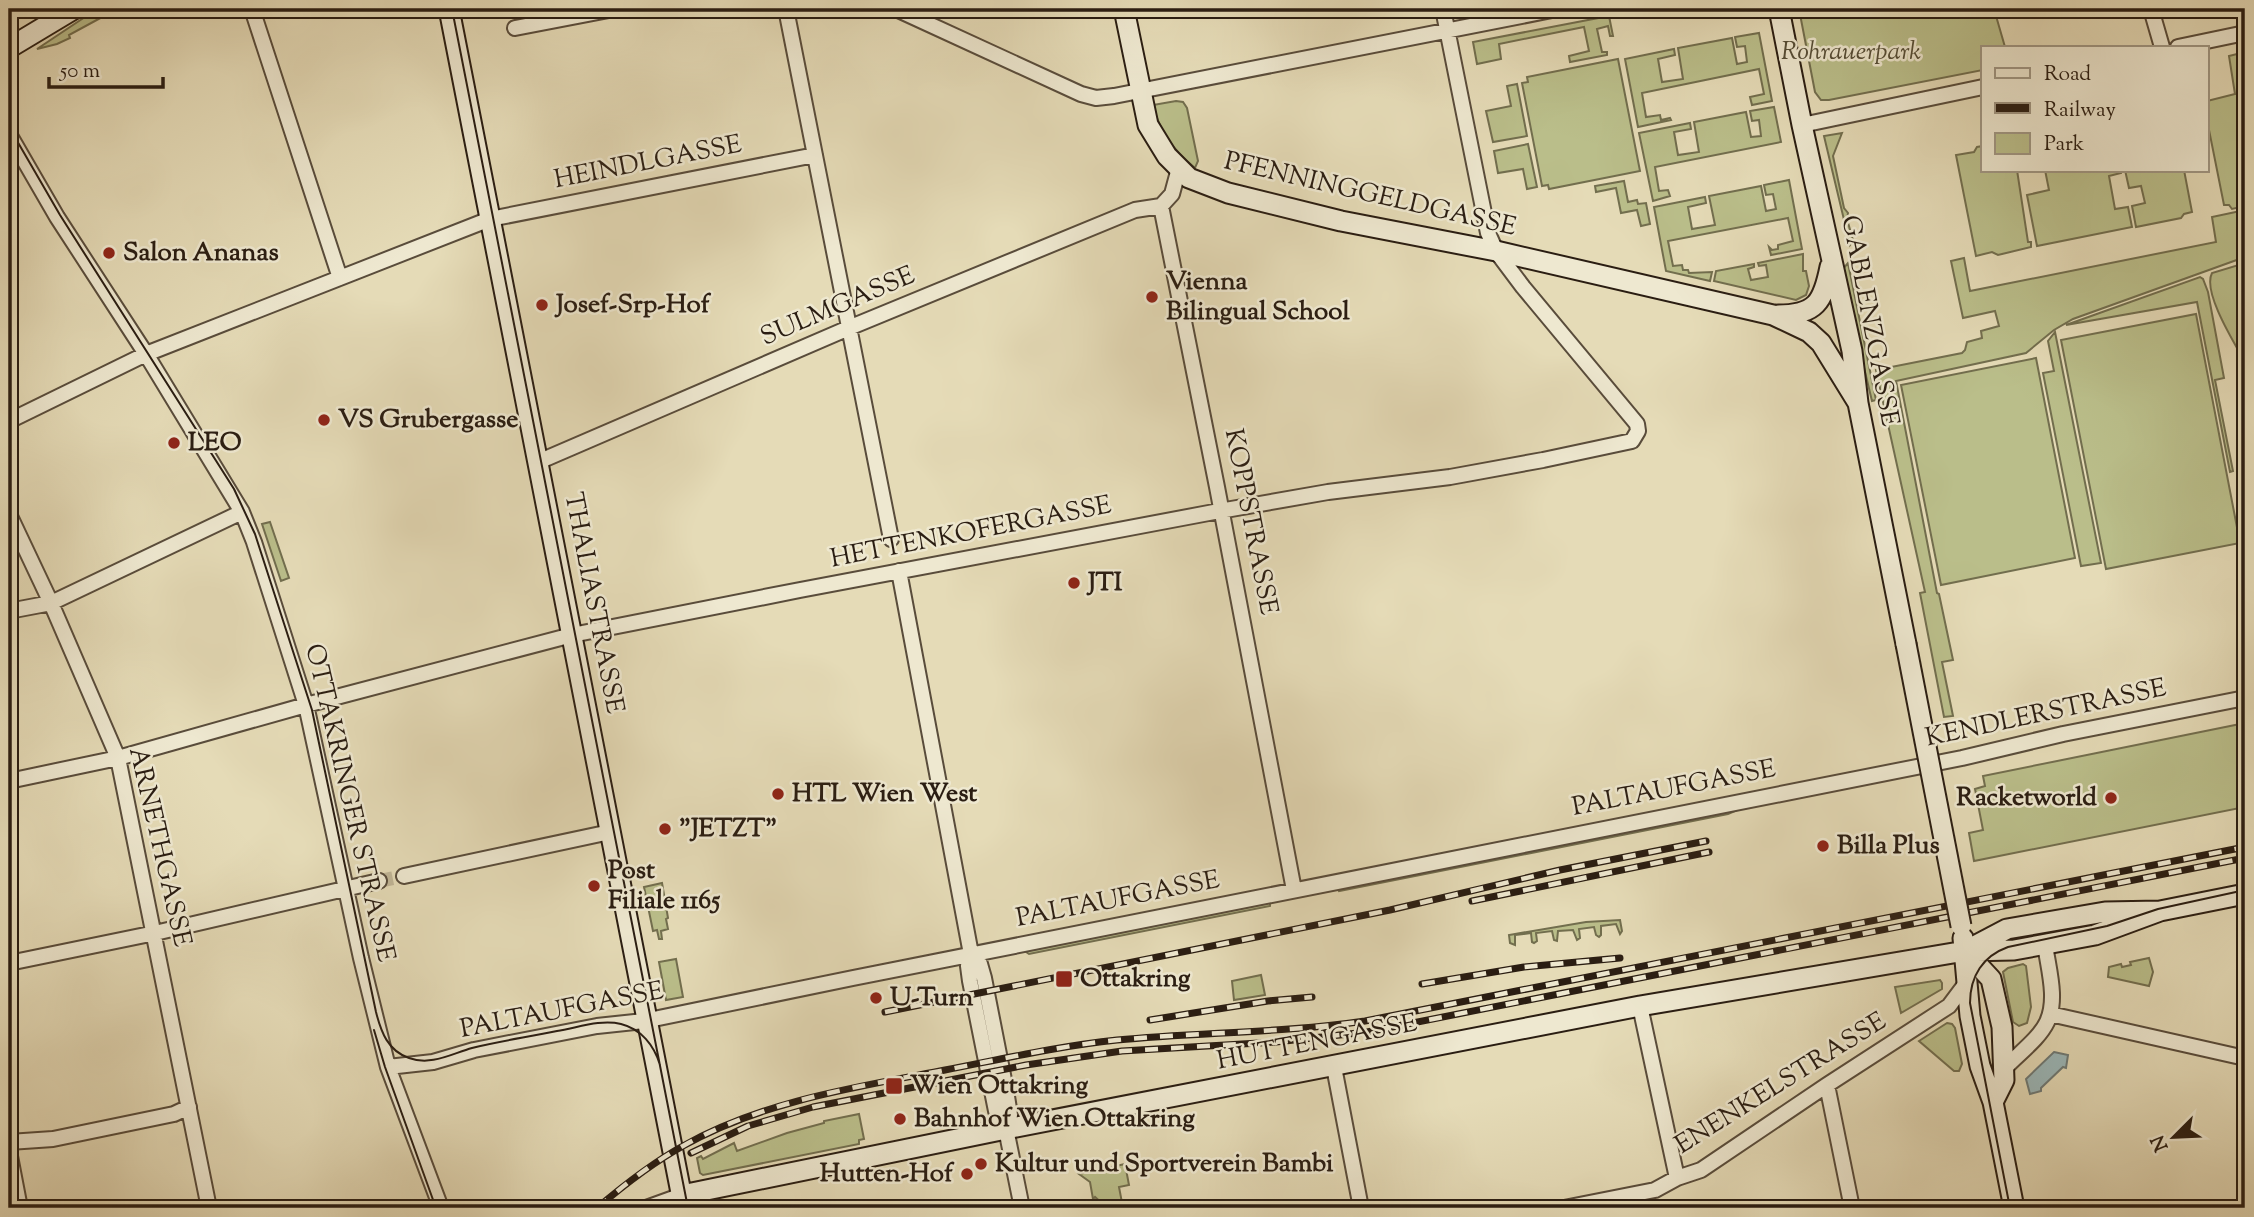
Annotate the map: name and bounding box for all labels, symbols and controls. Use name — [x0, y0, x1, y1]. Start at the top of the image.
park label: Rohrauerpark — [1781, 34, 1921, 71]
scale bar — [49, 46, 163, 90]
legend — [1981, 46, 2208, 172]
text: 50 m — [59, 57, 100, 87]
text: Road — [2044, 60, 2091, 90]
text: Railway — [2044, 96, 2116, 126]
street label: HEINDLGASSE — [551, 127, 745, 199]
text: Park — [2044, 130, 2085, 160]
street label: PFENNINGGELDGASSE — [1220, 143, 1520, 247]
street label: GABLENZGASSE — [1830, 212, 1908, 430]
place label: Salon Ananas — [123, 235, 279, 272]
marker: Salon Ananas — [101, 245, 117, 261]
street label: SULMGASSE — [755, 258, 921, 356]
place label: Vienna Bilingual School — [1166, 264, 1350, 331]
place label: Josef-Srp-Hof — [554, 287, 712, 324]
marker: Vienna Bilingual School — [1144, 289, 1160, 305]
marker: Josef-Srp-Hof — [534, 297, 550, 313]
place label: VS Grubergasse — [338, 402, 518, 439]
marker: VS Grubergasse — [316, 412, 332, 428]
place label: LEO — [188, 425, 242, 462]
street label: KOPPSTRASSE — [1214, 426, 1286, 619]
marker: LEO — [166, 435, 182, 451]
street label: HETTENKOFERGASSE — [827, 488, 1115, 578]
street label: THALIASTRASSE — [553, 489, 633, 717]
place label: JTI — [1086, 565, 1123, 602]
marker: JTI — [1066, 575, 1082, 591]
street label: OTTAKRINGER STRASSE — [294, 640, 404, 966]
street label: KENDLERSTRASSE — [1922, 670, 2170, 758]
street label: ARNETHGASSE — [118, 744, 200, 951]
street label: PALTAUFGASSE — [1569, 751, 1779, 827]
place label: HTL Wien West — [792, 776, 977, 813]
place label: Racketworld — [1956, 780, 2097, 817]
marker: HTL Wien West — [770, 786, 786, 802]
marker: Racketworld — [2103, 790, 2119, 806]
place label: "JETZT" — [679, 811, 777, 848]
marker: "JETZT" — [657, 821, 673, 837]
place label: Billa Plus — [1837, 828, 1940, 865]
marker: Billa Plus — [1815, 838, 1831, 854]
place label: Post Filiale 1165 — [608, 853, 720, 920]
street label: PALTAUFGASSE — [1013, 862, 1223, 938]
marker: Post Filiale 1165 — [586, 878, 602, 894]
place label: Ottakring — [1080, 961, 1191, 998]
marker: Ottakring — [1054, 969, 1074, 989]
street label: PALTAUFGASSE — [457, 973, 667, 1049]
place label: U-Turn — [890, 980, 974, 1017]
marker: U-Turn — [868, 990, 884, 1006]
street label: ENENKELSTRASSE — [1668, 1004, 1894, 1164]
street label: HUTTENGASSE — [1214, 1005, 1421, 1081]
place label: Wien Ottakring — [910, 1068, 1088, 1105]
marker: Wien Ottakring — [884, 1076, 904, 1096]
place label: Bahnhof Wien Ottakring — [914, 1101, 1195, 1138]
north arrow — [2138, 1102, 2208, 1172]
marker: Bahnhof Wien Ottakring — [892, 1111, 908, 1127]
text: N — [2145, 1130, 2176, 1155]
place label: Kultur und Sportverein Bambi — [995, 1146, 1334, 1183]
place label: Hutten-Hof — [820, 1156, 955, 1193]
marker: Kultur und Sportverein Bambi — [973, 1156, 989, 1172]
marker: Hutten-Hof — [959, 1166, 975, 1182]

